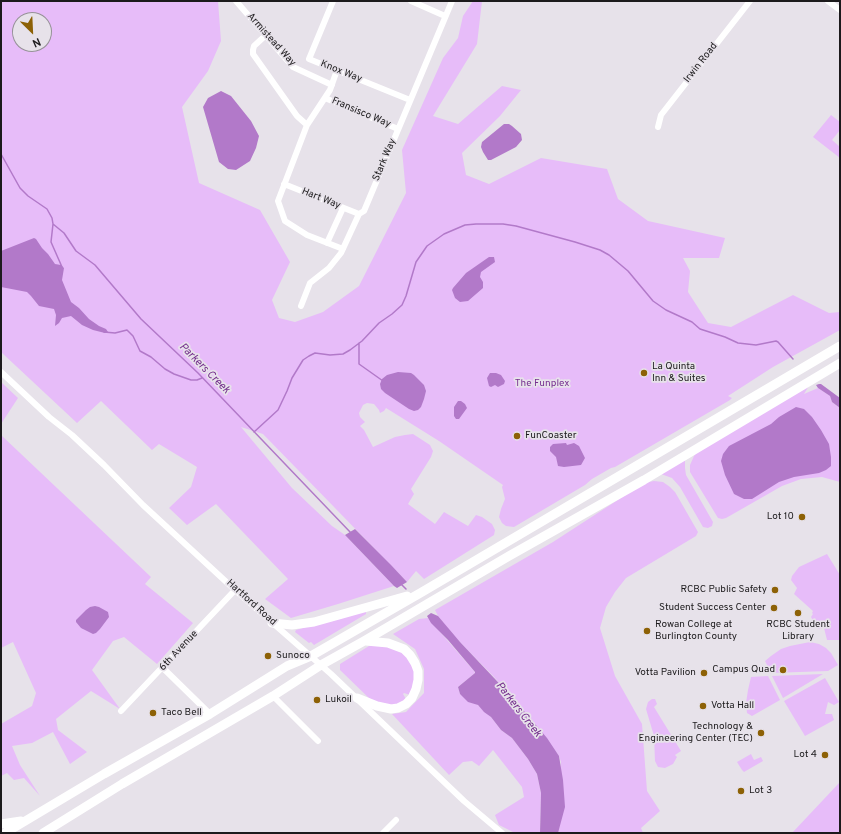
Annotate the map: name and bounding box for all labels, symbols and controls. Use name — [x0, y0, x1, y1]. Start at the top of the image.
street label: Armistead Way — [244, 11, 298, 69]
north arrow — [12, 12, 52, 52]
text: N — [30, 34, 43, 50]
street label: Irwin Road — [682, 41, 720, 85]
street label: Knox Way — [318, 58, 364, 86]
street label: Fransisco Way — [330, 95, 392, 131]
street label: Stark Way — [371, 137, 399, 183]
street label: Hart Way — [300, 186, 342, 212]
water label: Parkers Creek — [176, 341, 232, 397]
place label: La Quinta Inn & Suites — [652, 361, 705, 384]
marker: La Quinta Inn & Suites — [639, 368, 649, 378]
park label: The Funplex — [515, 378, 569, 390]
place label: FunCoaster — [525, 430, 577, 442]
marker: FunCoaster — [512, 431, 522, 441]
place label: Lot 10 — [767, 511, 794, 523]
marker: Lot 10 — [797, 512, 807, 522]
street label: Hartford Road — [224, 577, 278, 629]
place label: RCBC Public Safety — [680, 584, 767, 596]
marker: RCBC Public Safety — [770, 585, 780, 595]
place label: Student Success Center — [659, 602, 766, 614]
marker: Student Success Center — [769, 603, 779, 613]
marker: RCBC Student Library — [793, 608, 803, 618]
place label: Rowan College at Burlington County — [655, 619, 737, 642]
place label: RCBC Student Library — [766, 619, 830, 642]
marker: Rowan College at Burlington County — [642, 626, 652, 636]
street label: 6th Avenue — [157, 628, 201, 674]
place label: Sunoco — [276, 650, 310, 662]
marker: Sunoco — [263, 651, 273, 661]
place label: Campus Quad — [712, 664, 775, 676]
marker: Campus Quad — [778, 665, 788, 675]
place label: Votta Pavilion — [635, 667, 696, 679]
marker: Votta Pavilion — [699, 668, 709, 678]
water label: Parkers Creek — [492, 680, 544, 740]
place label: Lukoil — [325, 694, 352, 706]
marker: Lukoil — [312, 695, 322, 705]
place label: Votta Hall — [711, 700, 754, 712]
marker: Votta Hall — [698, 701, 708, 711]
place label: Taco Bell — [161, 707, 202, 719]
marker: Taco Bell — [148, 708, 158, 718]
place label: Technology & Engineering Center (TEC) — [639, 721, 753, 744]
marker: Technology & Engineering Center (TEC) — [756, 728, 766, 738]
place label: Lot 4 — [794, 749, 817, 761]
marker: Lot 4 — [820, 750, 830, 760]
place label: Lot 3 — [749, 785, 772, 797]
marker: Lot 3 — [736, 786, 746, 796]

